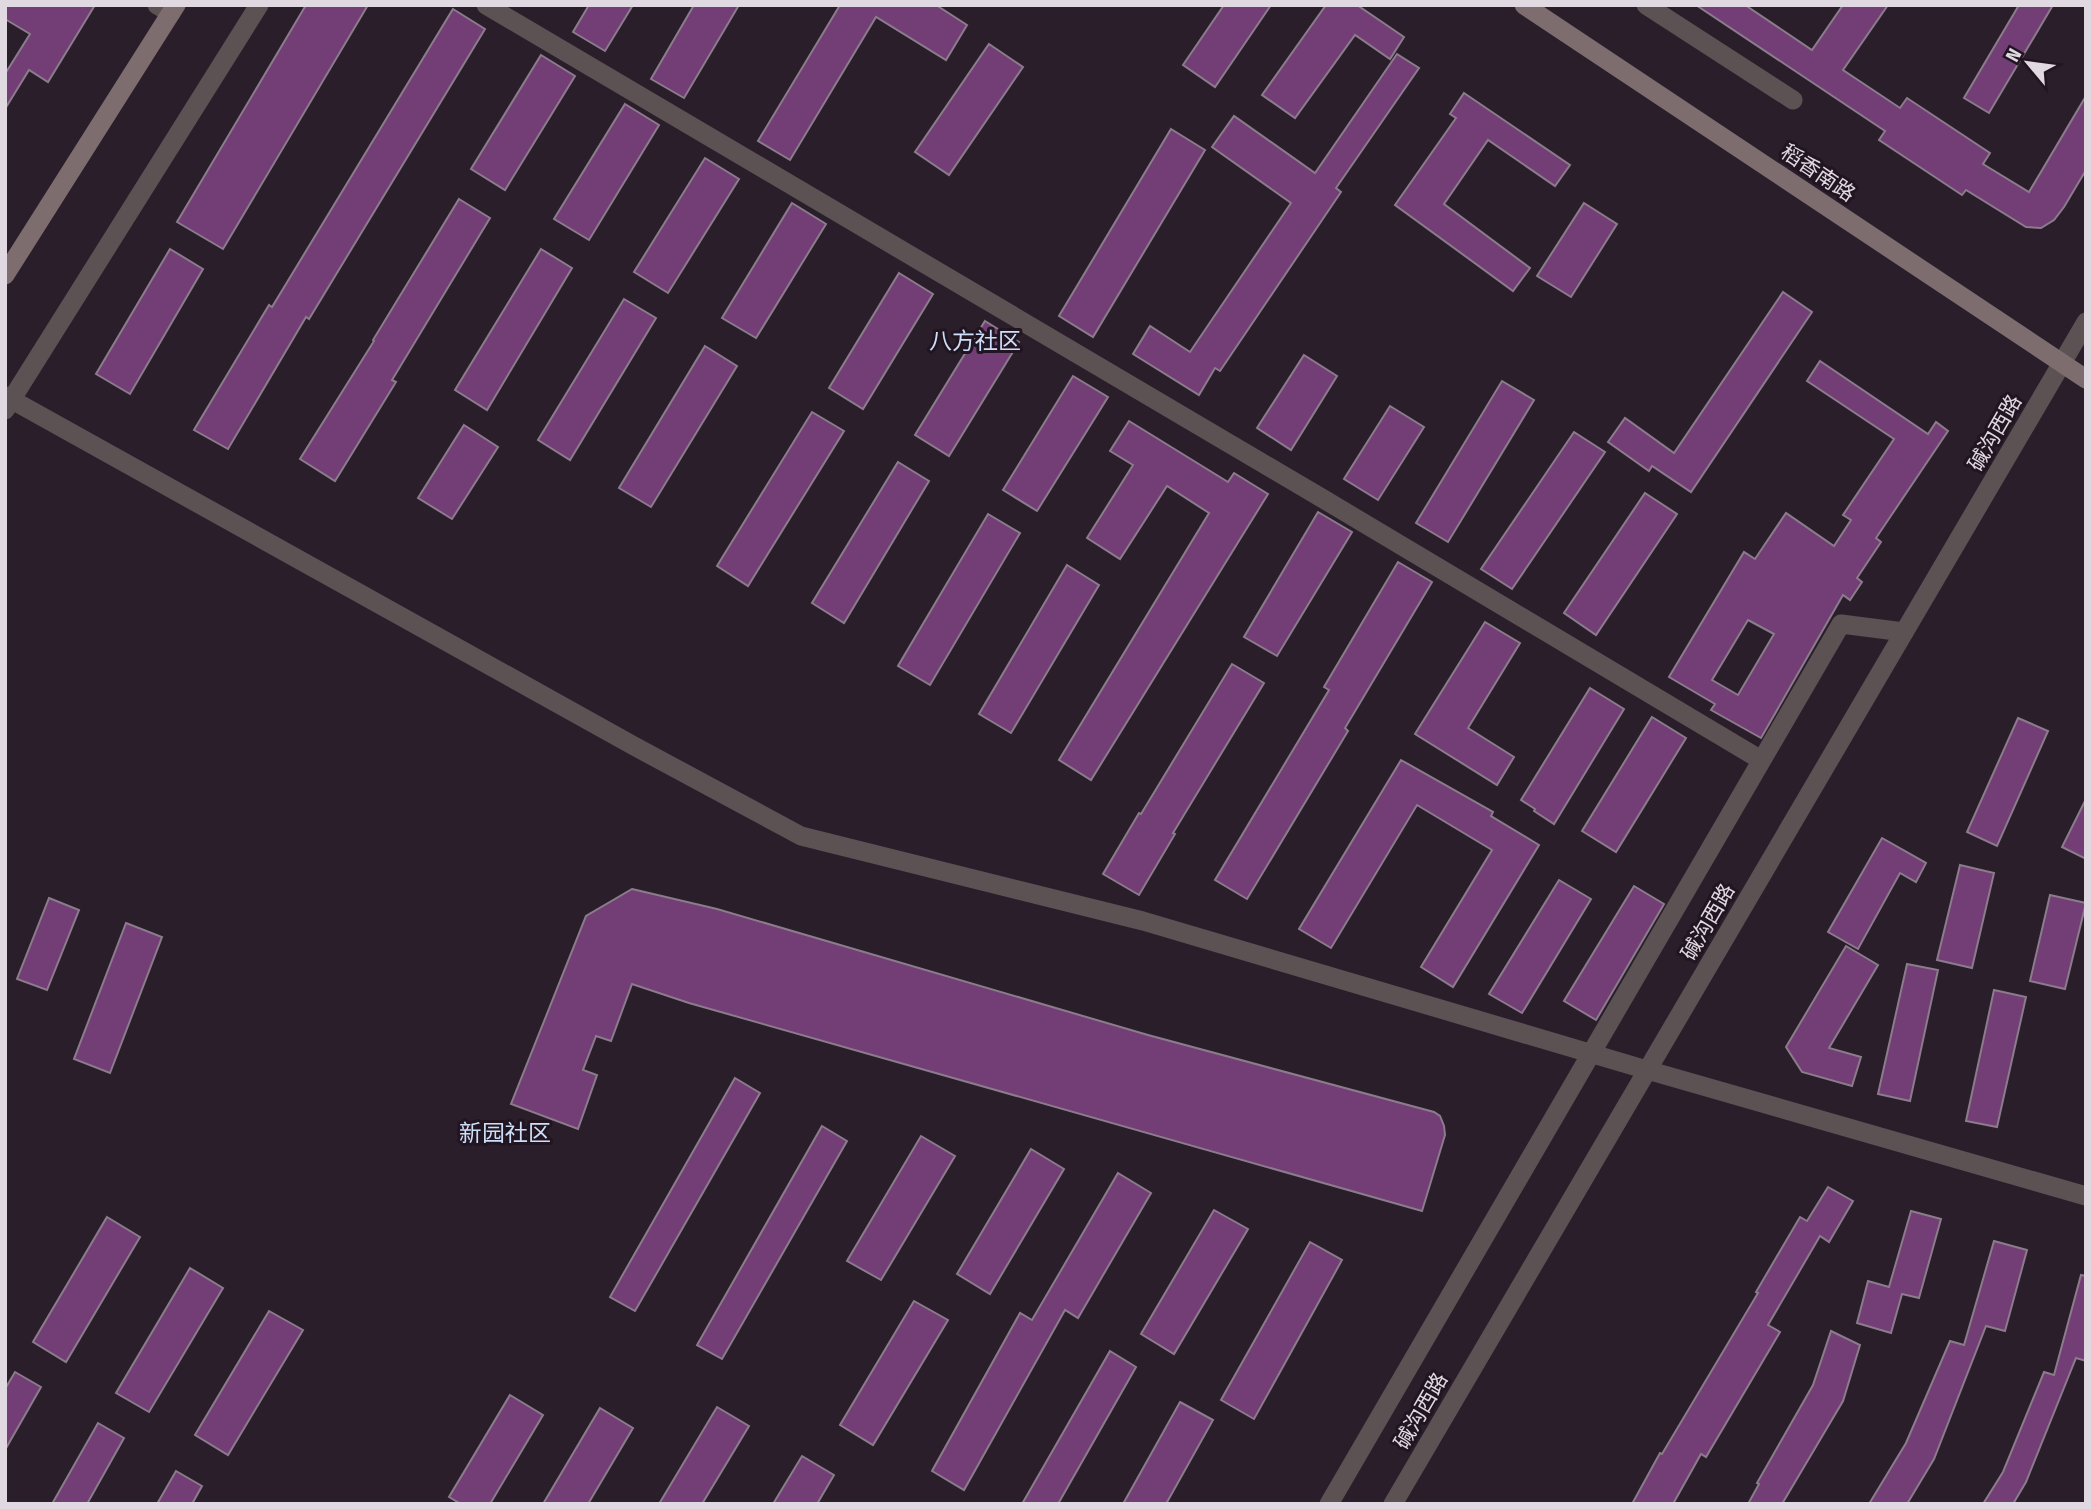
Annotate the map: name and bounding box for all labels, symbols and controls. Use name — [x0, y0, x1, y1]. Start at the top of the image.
north arrow — [1993, 28, 2063, 98]
text: N — [2001, 44, 2026, 66]
street label: 稻香南路 — [1776, 139, 1860, 207]
district label: 八方社区 — [929, 327, 1021, 355]
street label: 碱沟西路 — [1963, 390, 2027, 476]
street label: 碱沟西路 — [1676, 879, 1740, 965]
district label: 新园社区 — [459, 1119, 551, 1147]
street label: 碱沟西路 — [1389, 1368, 1453, 1454]

